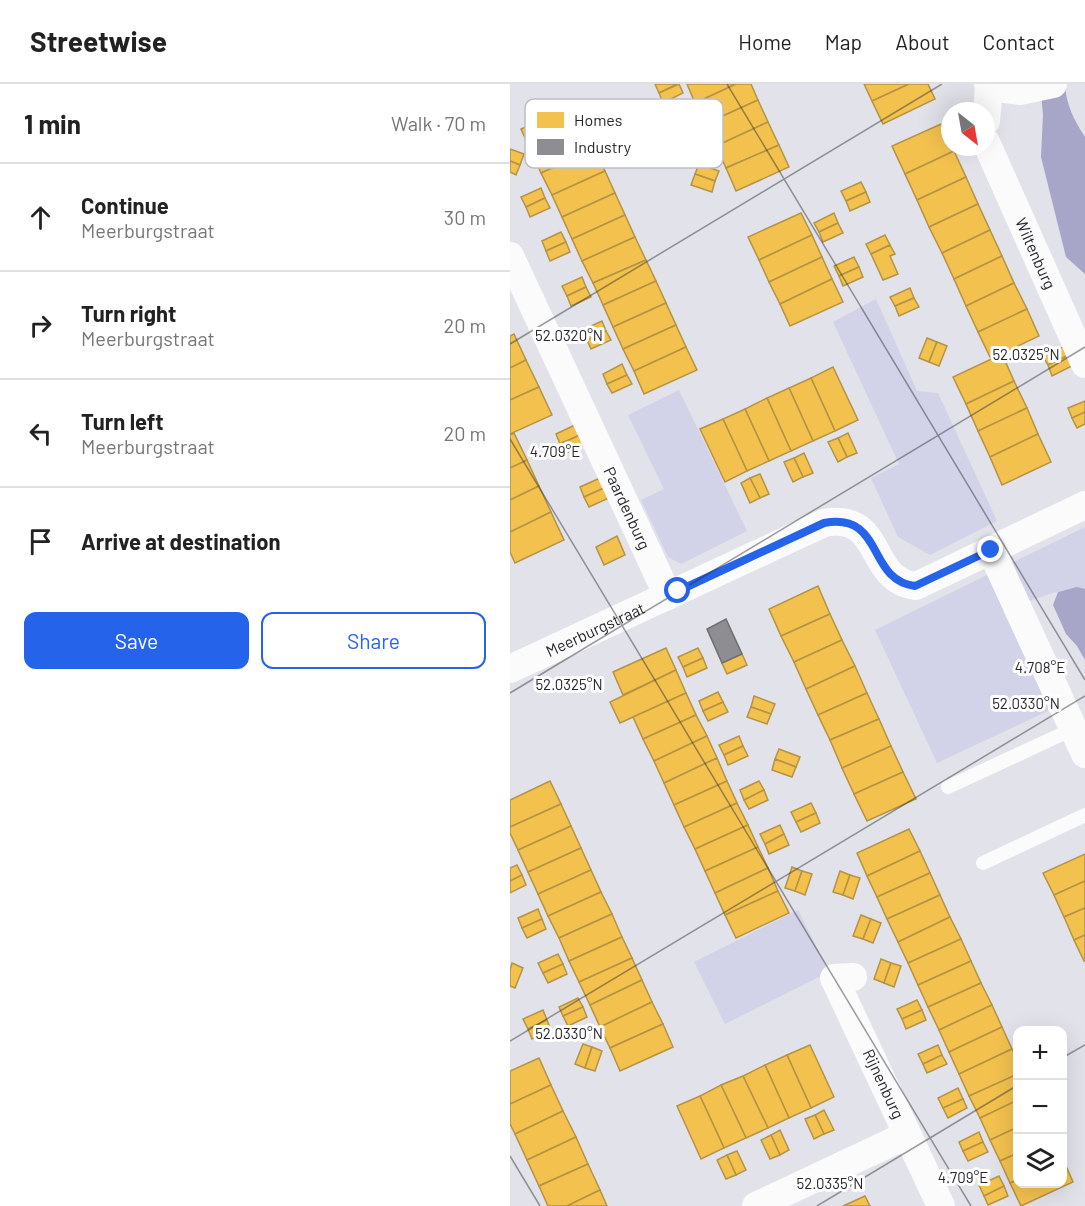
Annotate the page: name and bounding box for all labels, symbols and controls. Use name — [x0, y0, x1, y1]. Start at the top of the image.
text: Streetwise — [30, 24, 167, 58]
text: Home — [738, 29, 792, 54]
text: Map — [825, 29, 862, 54]
text: About — [895, 29, 950, 54]
text: Contact — [983, 29, 1055, 54]
legend — [525, 99, 723, 168]
north arrow — [941, 102, 995, 156]
text: 1 min — [24, 108, 81, 139]
text: Homes — [574, 110, 622, 129]
text: Walk · 70 m — [391, 111, 486, 135]
text: Industry — [574, 137, 632, 156]
text: Continue — [81, 192, 169, 218]
icon: ahead — [24, 201, 57, 234]
text: 30 m — [444, 205, 486, 229]
street label: Wiltenburg — [1012, 215, 1060, 292]
text: Meerburgstraat — [81, 218, 215, 242]
text: Turn right — [81, 300, 176, 326]
icon: right — [24, 309, 57, 342]
text: 20 m — [443, 313, 486, 337]
text: Meerburgstraat — [81, 326, 215, 350]
text: 52.0320°N — [535, 326, 603, 344]
text: 52.0325°N — [992, 345, 1060, 363]
text: Turn left — [81, 408, 164, 434]
icon: left — [24, 417, 57, 450]
text: 20 m — [443, 421, 486, 445]
text: Meerburgstraat — [81, 434, 215, 458]
text: 4.709°E — [530, 442, 580, 460]
street label: Paardenburg — [600, 464, 655, 552]
icon: arrive — [24, 525, 57, 558]
text: Arrive at destination — [81, 528, 280, 554]
route end — [977, 536, 1003, 562]
route start — [664, 577, 690, 603]
street label: Meerburgstraat — [542, 598, 648, 660]
button: Save — [24, 612, 249, 669]
button: Share — [261, 612, 486, 669]
text: 4.708°E — [1015, 658, 1065, 676]
text: 52.0325°N — [535, 675, 603, 693]
text: 52.0330°N — [992, 694, 1060, 712]
text: 52.0330°N — [535, 1024, 603, 1042]
map controls — [1013, 1026, 1067, 1188]
button: + — [1013, 1026, 1067, 1080]
street label: Rijnenburg — [860, 1046, 909, 1122]
button: − — [1013, 1080, 1067, 1134]
button: layers — [1013, 1134, 1067, 1188]
text: 4.709°E — [938, 1168, 988, 1186]
text: 52.0335°N — [797, 1174, 863, 1192]

